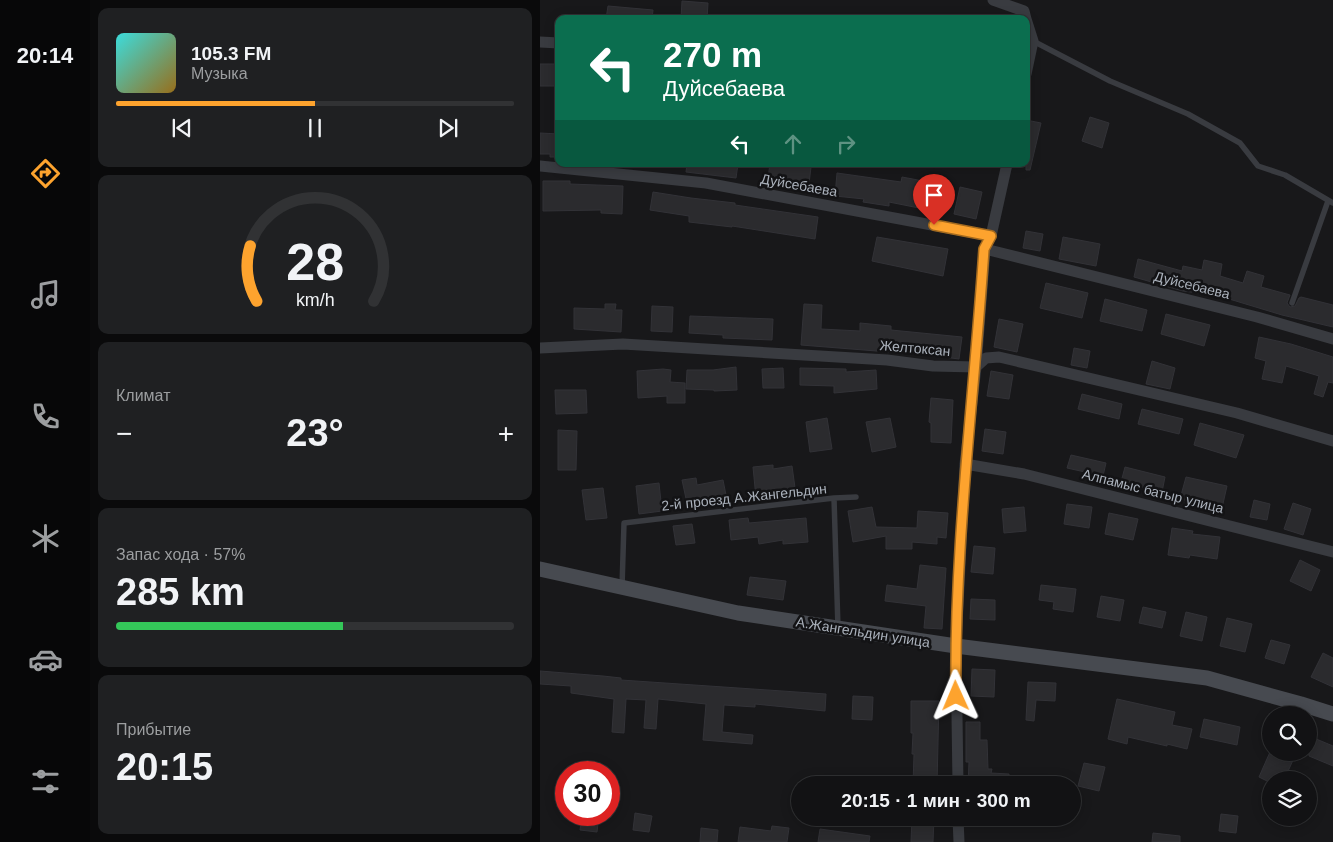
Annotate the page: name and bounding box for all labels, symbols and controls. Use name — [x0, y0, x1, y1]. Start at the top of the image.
icon: left — [580, 35, 645, 100]
text: 270 m — [663, 35, 762, 74]
text: 20:14 — [17, 43, 73, 68]
text: 105.3 FM — [191, 43, 271, 64]
text: Музыка — [191, 65, 248, 82]
text: Дуйсебаева — [663, 76, 785, 101]
icon: previous — [168, 114, 196, 142]
icon: pause — [301, 114, 329, 142]
icon: next — [434, 114, 462, 142]
icon: left — [726, 130, 754, 158]
icon: ahead — [779, 130, 807, 158]
icon: right — [832, 130, 860, 158]
icon: directions — [28, 156, 63, 191]
street label: Дуйсебаева — [759, 170, 839, 200]
pin — [913, 174, 955, 225]
icon: arrive — [920, 181, 948, 209]
text: 28 — [286, 233, 344, 291]
street label: Дуйсебаева — [1152, 268, 1232, 302]
icon: music — [28, 277, 63, 312]
text: km/h — [296, 290, 334, 310]
street label: Желтоксан — [879, 337, 951, 359]
text: Климат — [116, 387, 170, 404]
icon: phone — [28, 399, 63, 434]
text: 23° — [286, 412, 344, 454]
text: − — [116, 418, 132, 449]
text: + — [498, 418, 514, 449]
street label: Алпамыс батыр улица — [1081, 466, 1226, 516]
street label: 2-й проезд А.Жангельдин — [661, 480, 827, 514]
icon: climate — [28, 521, 63, 556]
text: Запас хода · 57% — [116, 546, 245, 563]
text: 285 km — [116, 571, 245, 613]
street label: А.Жангельдин улица — [795, 613, 931, 651]
icon: car — [28, 642, 63, 677]
position arrow — [929, 669, 981, 721]
map controls — [1262, 706, 1317, 826]
button: search — [1262, 706, 1317, 761]
text: Прибытие — [116, 721, 191, 738]
text: 20:15 — [116, 746, 213, 788]
speed limit sign: 30 — [555, 761, 620, 826]
icon: filters — [28, 764, 63, 799]
button: layers — [1262, 771, 1317, 826]
text: 20:15 · 1 мин · 300 m — [841, 790, 1031, 811]

